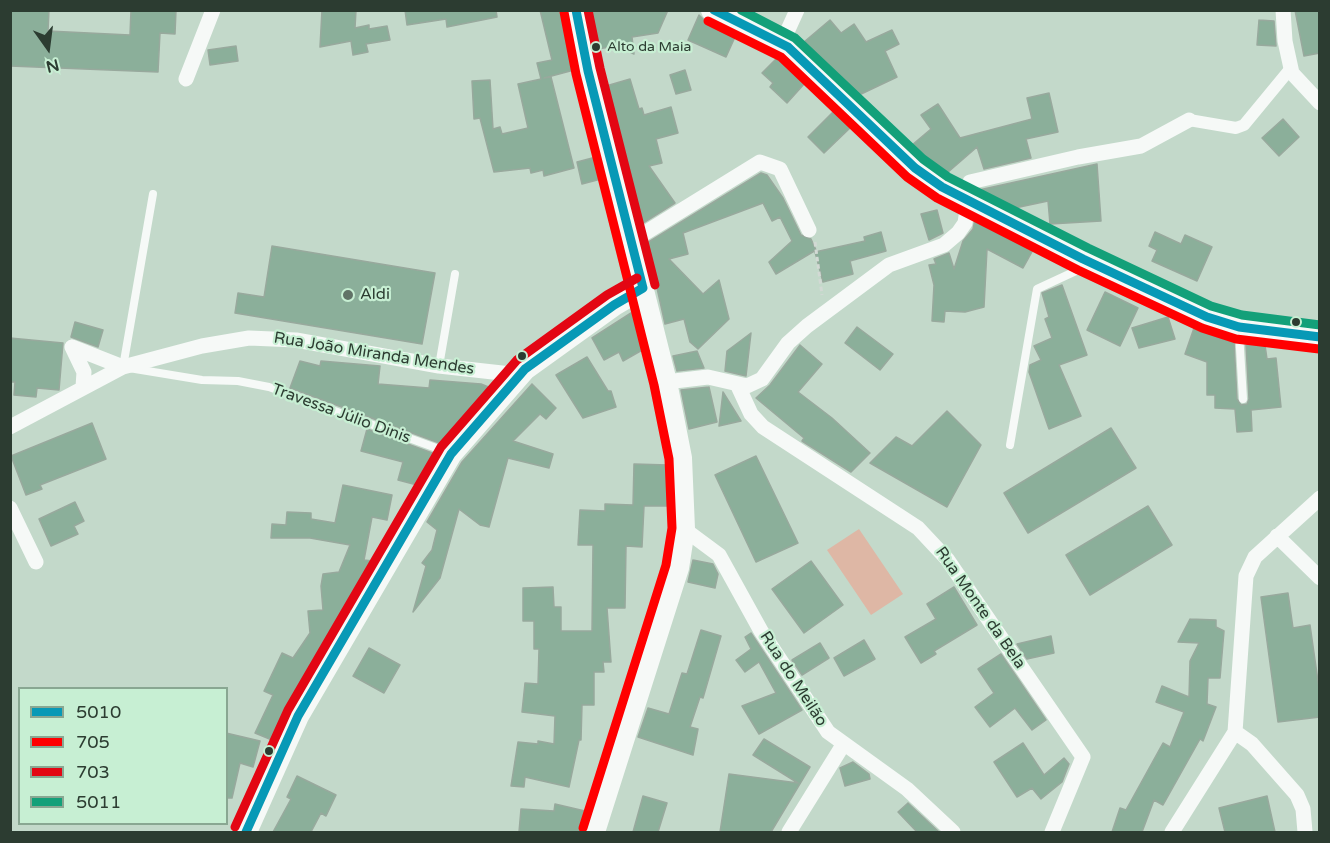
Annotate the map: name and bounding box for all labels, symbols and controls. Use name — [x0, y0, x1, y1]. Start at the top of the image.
north arrow — [18, 18, 78, 78]
place label: Alto da Maia — [607, 39, 691, 55]
marker: Alto da Maia — [590, 41, 602, 53]
text: N — [44, 54, 61, 77]
place label: Aldi — [360, 285, 390, 305]
marker: Aldi — [341, 288, 355, 302]
unlabelled marker — [1290, 316, 1302, 328]
street label: Rua João Miranda Mendes — [272, 329, 476, 379]
unlabelled marker — [516, 350, 528, 362]
street label: Travessa Júlio Dinis — [269, 380, 413, 448]
street label: Rua Monte da Bela — [931, 543, 1029, 673]
street label: Rua do Meilão — [755, 628, 831, 730]
legend — [18, 687, 228, 825]
text: 5010 — [76, 701, 121, 723]
text: 705 — [76, 731, 110, 753]
unlabelled marker — [263, 745, 275, 757]
text: 703 — [76, 761, 110, 783]
text: 5011 — [76, 791, 121, 813]

